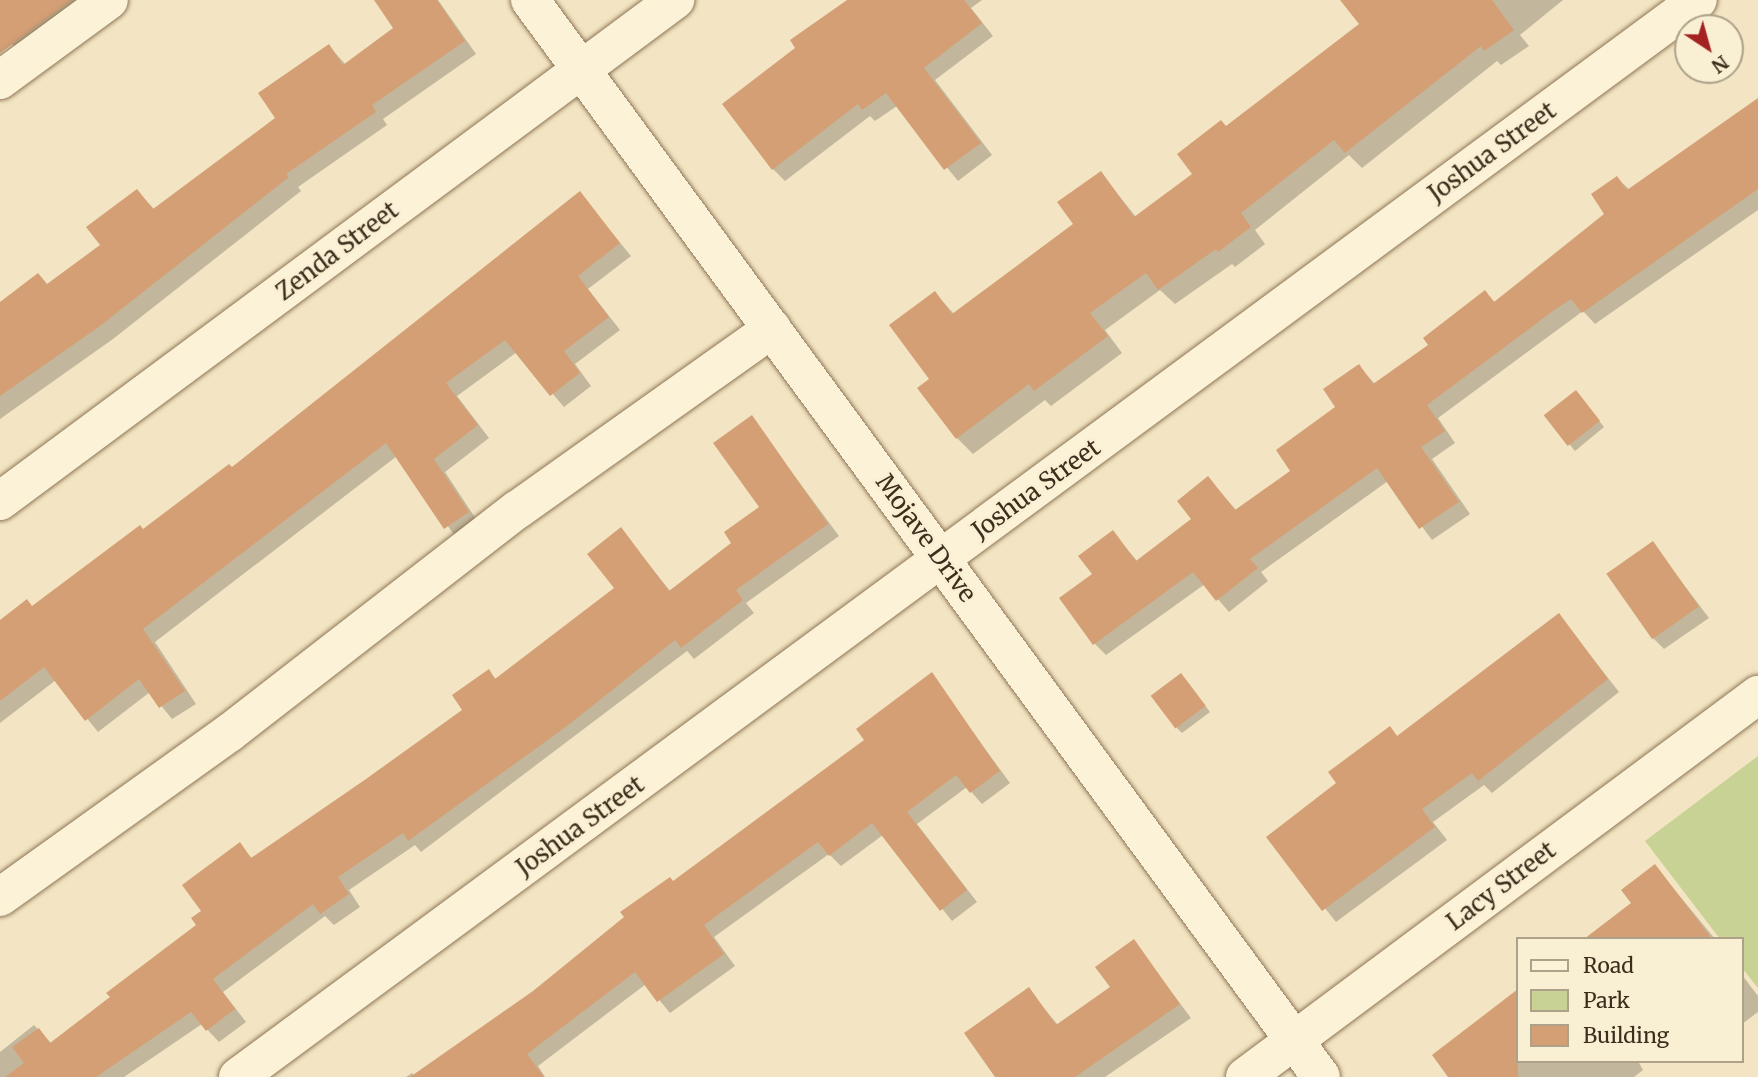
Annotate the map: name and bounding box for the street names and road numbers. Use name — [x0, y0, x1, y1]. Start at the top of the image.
street label: Joshua Street — [1422, 96, 1562, 208]
street label: Zenda Street — [270, 196, 404, 306]
street label: Joshua Street — [966, 433, 1106, 545]
street label: Mojave Drive — [870, 468, 982, 608]
street label: Joshua Street — [510, 770, 650, 882]
street label: Lacy Street — [1441, 836, 1561, 936]

